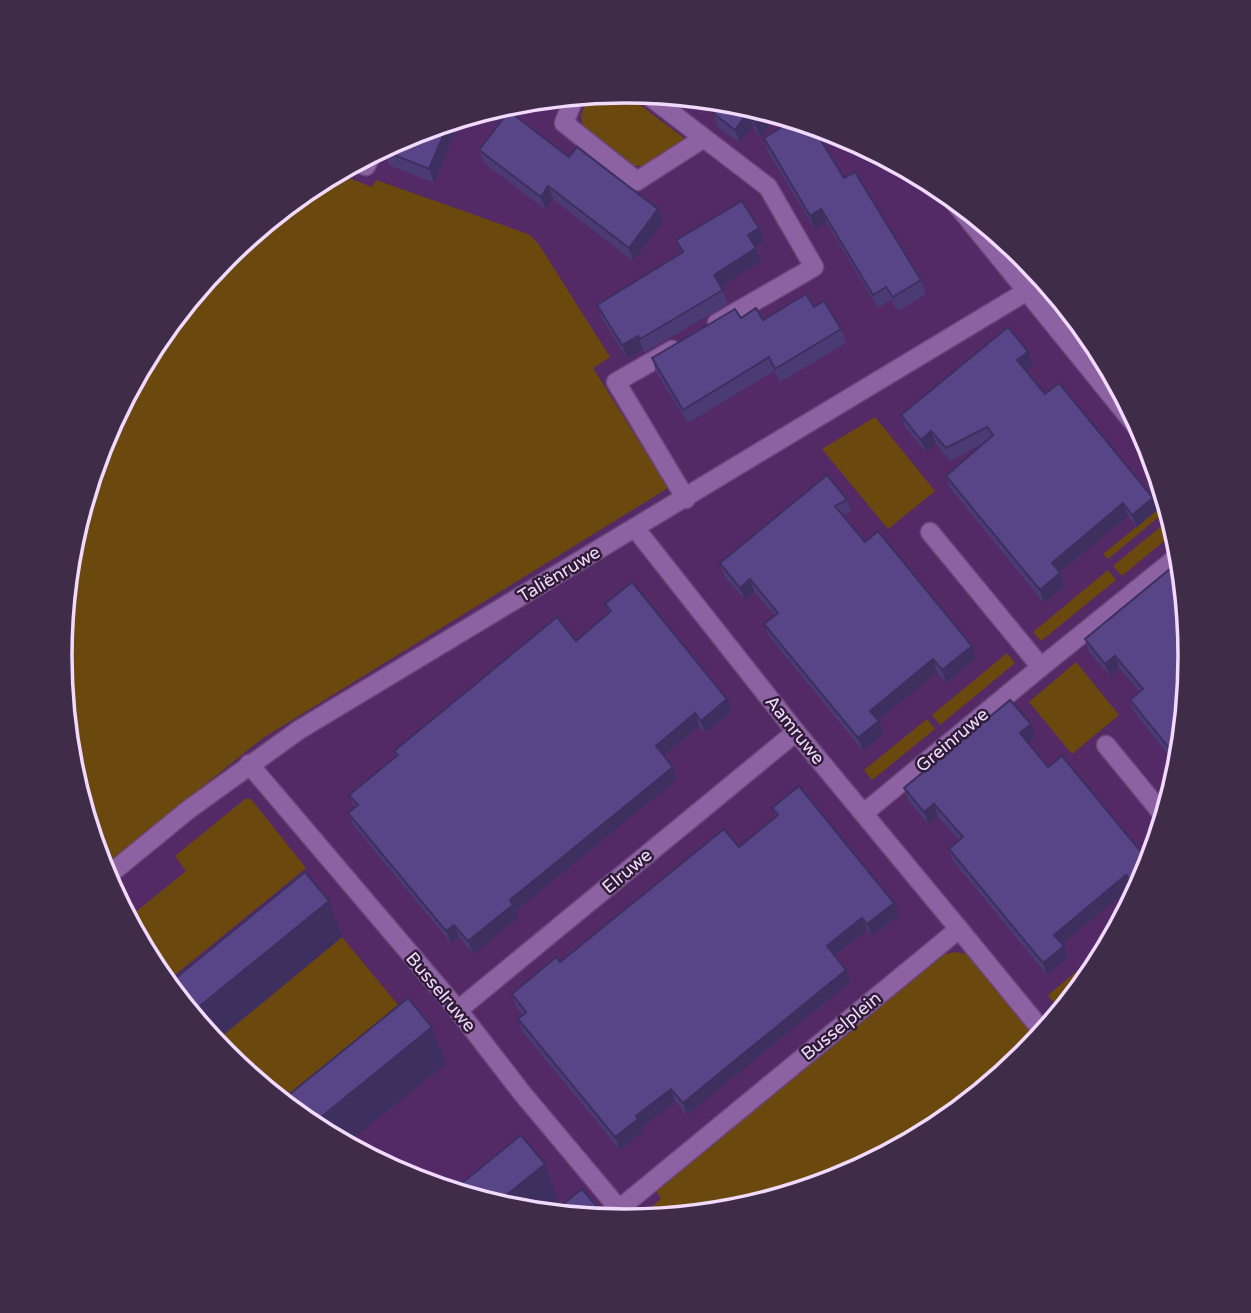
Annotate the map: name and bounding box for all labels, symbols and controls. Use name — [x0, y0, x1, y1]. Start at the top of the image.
street label: Taliënruwe — [514, 541, 604, 607]
street label: Aamruwe — [761, 691, 829, 769]
street label: Greinruwe — [911, 703, 993, 777]
street label: Elruwe — [598, 844, 656, 898]
street label: Busselruwe — [401, 948, 481, 1036]
street label: Busselplein — [796, 987, 886, 1065]

